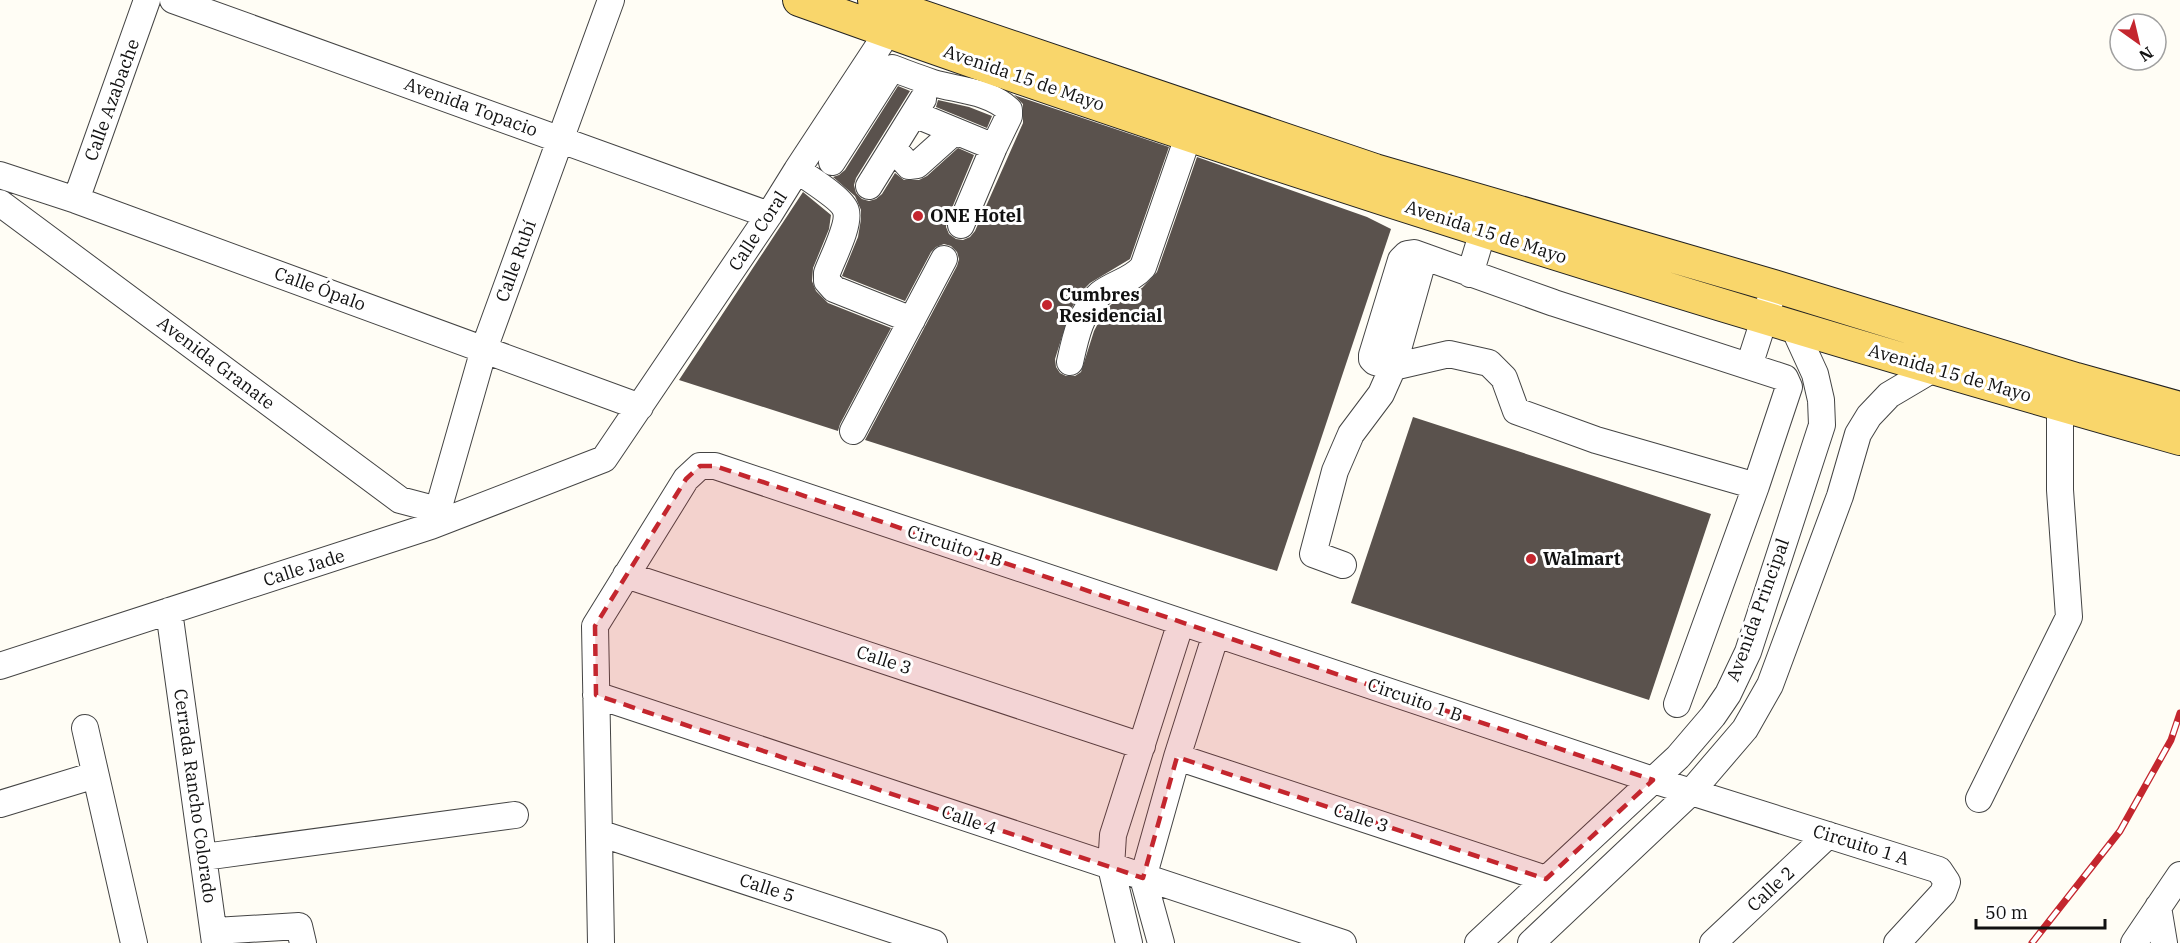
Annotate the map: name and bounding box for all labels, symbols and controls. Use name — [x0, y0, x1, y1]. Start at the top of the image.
north arrow — [2108, 12, 2168, 72]
street label: Calle Azabache — [79, 36, 144, 164]
street label: Avenida 15 de Mayo — [941, 39, 1108, 116]
text: N — [2136, 43, 2157, 66]
street label: Avenida Topacio — [401, 72, 541, 141]
street label: Calle Coral — [723, 186, 792, 275]
street label: Avenida 15 de Mayo — [1402, 195, 1570, 269]
place label: ONE Hotel — [930, 204, 1022, 227]
marker: ONE Hotel — [911, 209, 925, 223]
street label: Calle Rubí — [490, 216, 541, 305]
street label: Calle Ópalo — [271, 261, 369, 316]
place label: Cumbres Residencial — [1059, 283, 1163, 327]
marker: Cumbres Residencial — [1040, 298, 1054, 312]
street label: Avenida Granate — [153, 311, 280, 414]
street label: Avenida 15 de Mayo — [1866, 338, 2034, 407]
street label: Circuito 1 B — [904, 519, 1006, 572]
street label: Avenida Principal — [1721, 535, 1794, 685]
street label: Calle Jade — [260, 544, 348, 592]
place label: Walmart — [1543, 547, 1621, 570]
marker: Walmart — [1524, 552, 1538, 566]
street label: Calle 3 — [854, 640, 915, 679]
street label: Circuito 1 B — [1365, 673, 1466, 727]
street label: Cerrada Rancho Colorado — [169, 687, 222, 905]
street label: Calle 3 — [1331, 798, 1392, 837]
street label: Calle 4 — [939, 799, 1000, 840]
street label: Circuito 1 A — [1810, 819, 1913, 870]
street label: Calle 2 — [1742, 861, 1799, 916]
street label: Calle 5 — [737, 868, 798, 907]
scale bar — [1976, 892, 2105, 930]
text: 50 m — [1985, 901, 2028, 924]

